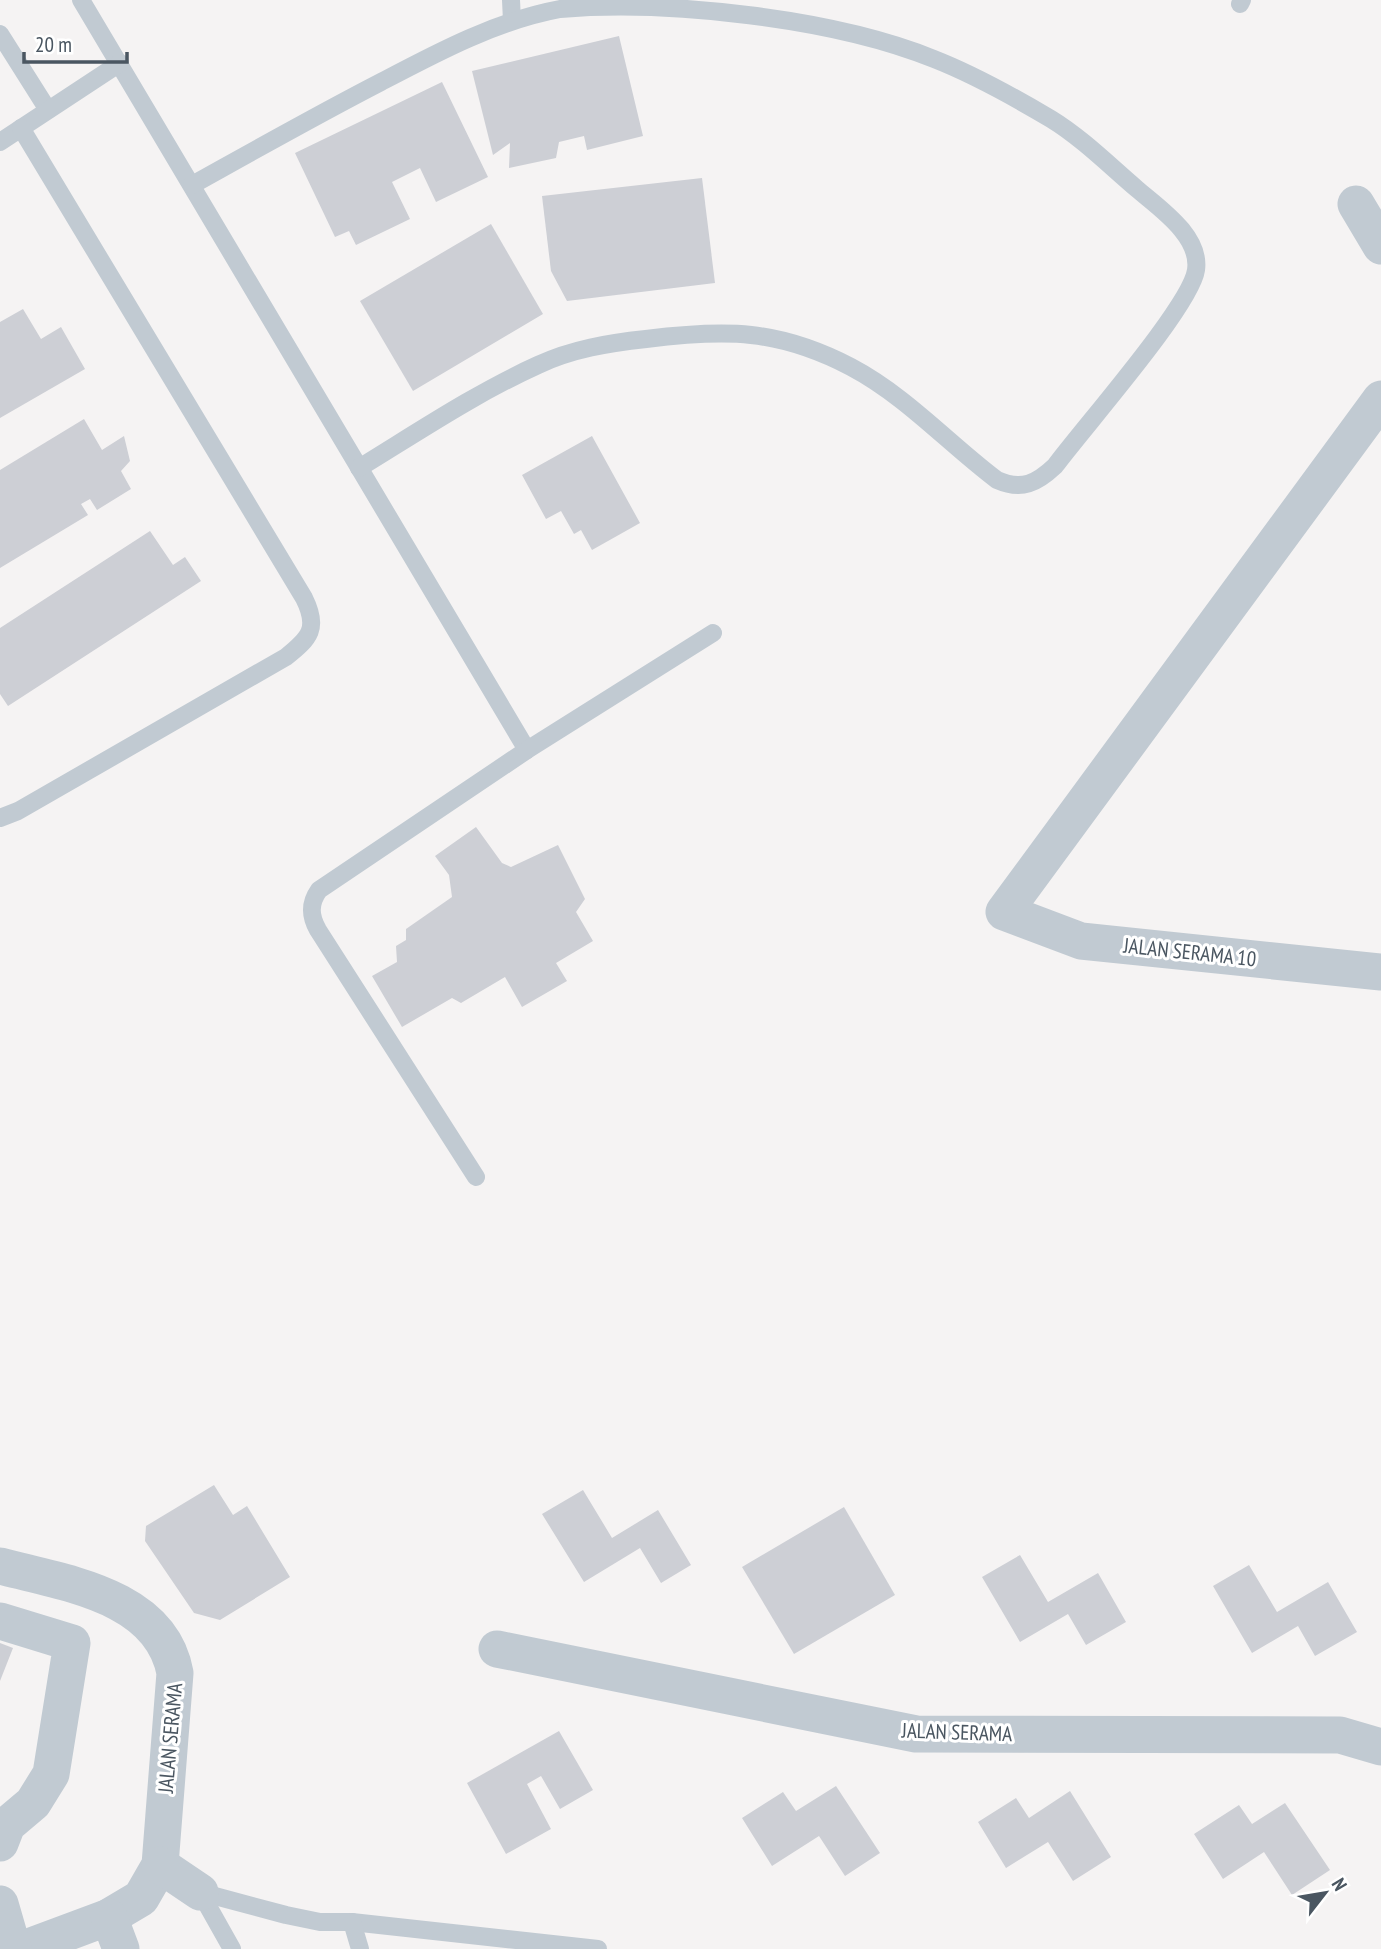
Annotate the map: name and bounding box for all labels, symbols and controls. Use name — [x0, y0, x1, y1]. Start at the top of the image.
scale bar — [24, 21, 128, 65]
text: 20 m — [35, 31, 72, 58]
street label: JALAN SERAMA 10 — [1121, 932, 1258, 972]
street label: JALAN SERAMA — [152, 1682, 188, 1795]
street label: JALAN SERAMA — [900, 1717, 1013, 1747]
north arrow — [1290, 1858, 1360, 1928]
text: N — [1327, 1874, 1353, 1895]

